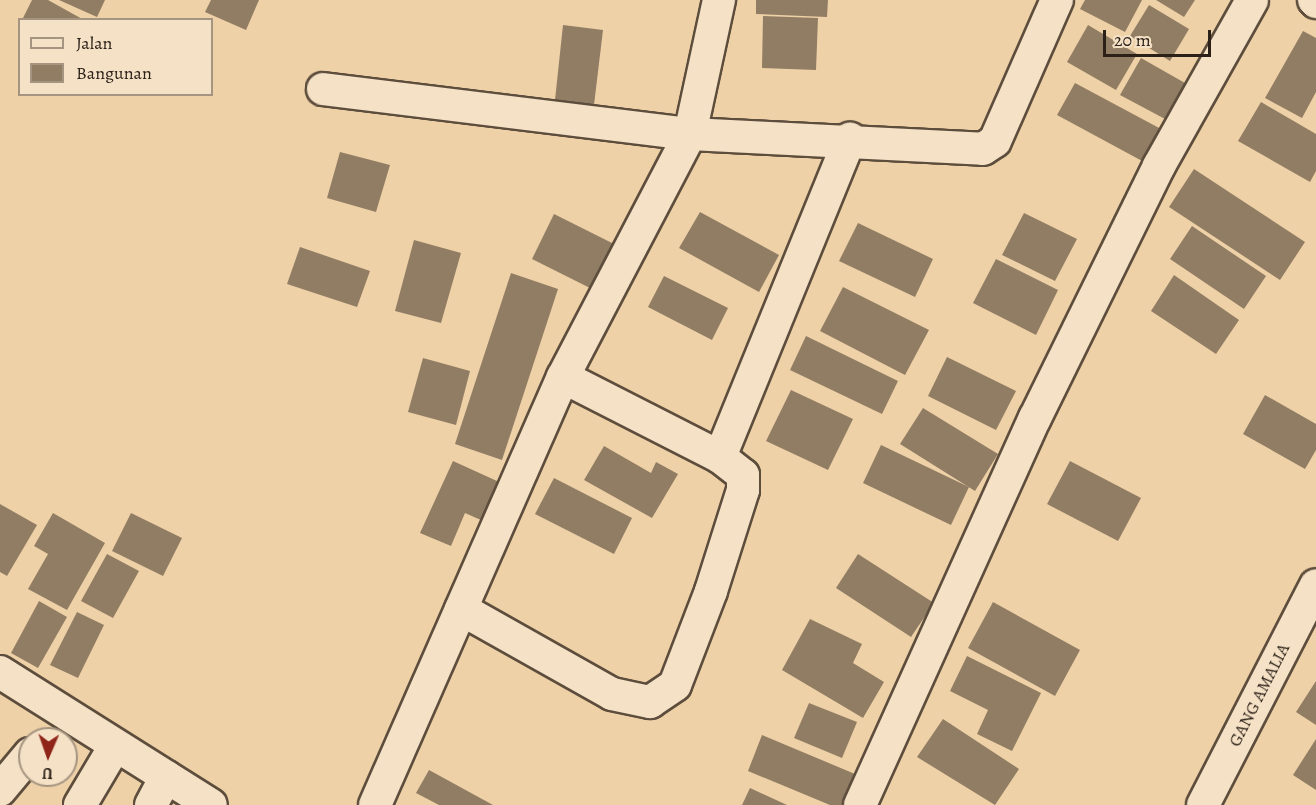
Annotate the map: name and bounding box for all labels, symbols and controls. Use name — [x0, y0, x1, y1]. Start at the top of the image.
legend — [18, 18, 213, 96]
scale bar — [1106, 18, 1214, 56]
text: 20 m — [1114, 28, 1151, 52]
text: Jalan — [76, 31, 112, 55]
text: Bangunan — [76, 61, 152, 85]
street label: GANG AMALIA — [1224, 640, 1294, 750]
north arrow — [18, 727, 78, 787]
text: U — [42, 762, 53, 784]

